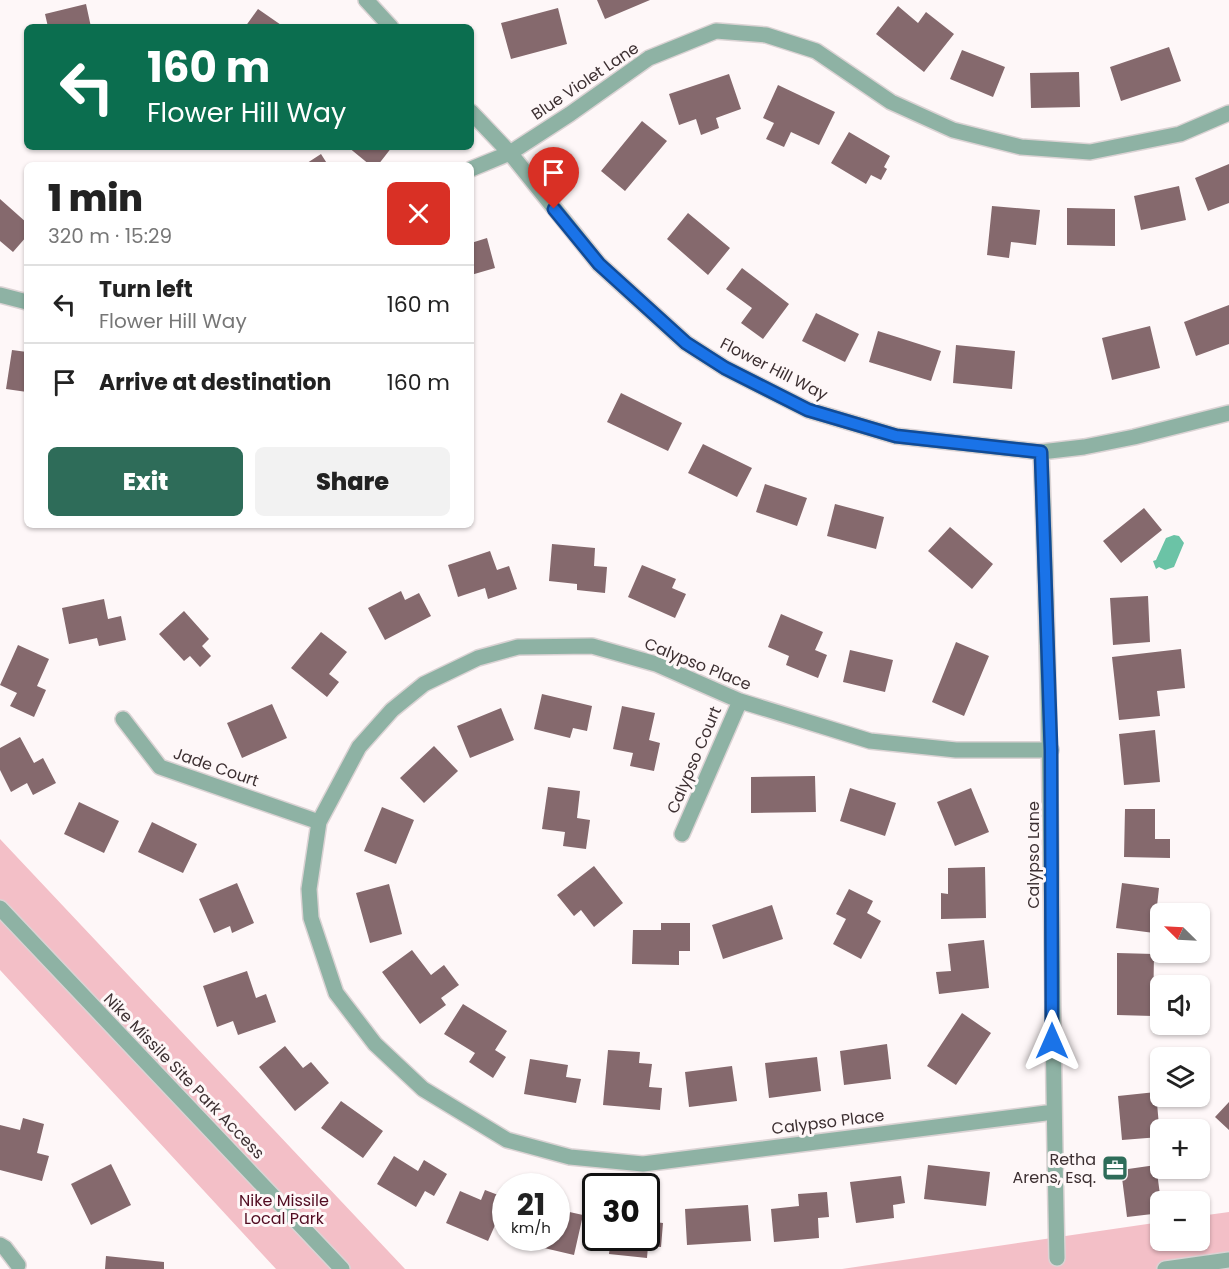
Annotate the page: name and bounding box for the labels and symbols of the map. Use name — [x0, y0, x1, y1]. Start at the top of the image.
street label: Blue Violet Lane — [527, 36, 643, 125]
pin — [528, 147, 579, 209]
street label: Flower Hill Way — [716, 332, 832, 406]
street label: Calypso Place — [641, 632, 755, 696]
street label: Calypso Court — [661, 703, 727, 817]
street label: Jade Court — [170, 742, 262, 792]
street label: Calypso Lane — [1022, 801, 1045, 909]
north arrow — [1150, 903, 1210, 963]
street label: Nike Missile Site Park Access — [98, 988, 270, 1164]
position arrow — [1020, 1009, 1084, 1073]
street label: Calypso Place — [770, 1104, 886, 1140]
place label: Retha Arens, Esq. — [1013, 1148, 1096, 1189]
office icon: Retha Arens, Esq. — [1100, 1153, 1130, 1183]
speed limit sign: 30 — [582, 1173, 660, 1251]
park label: Nike Missile Local Park — [239, 1189, 329, 1230]

